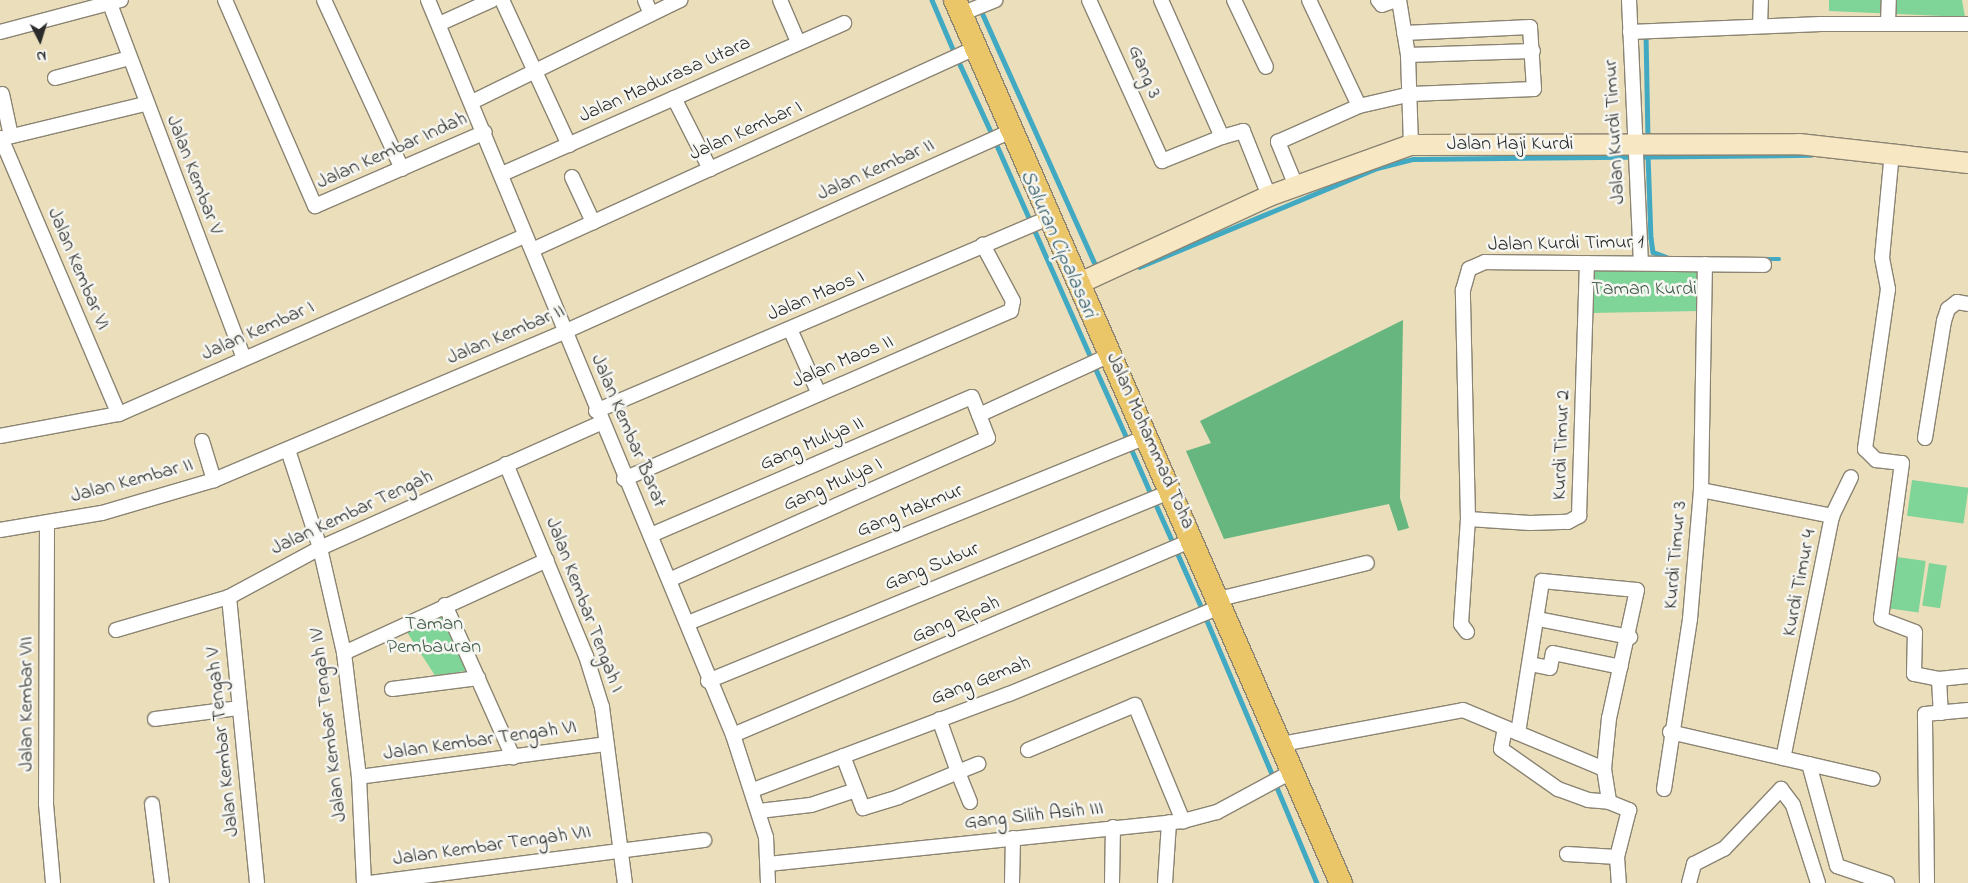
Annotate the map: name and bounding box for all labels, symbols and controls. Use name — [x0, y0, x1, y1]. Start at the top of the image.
north arrow — [15, 15, 65, 65]
street label: Jalan Madurasa Utara — [575, 31, 755, 129]
street label: Gang 3 — [1122, 42, 1166, 102]
text: N — [36, 45, 47, 66]
street label: Jalan Kurdi Timur — [1599, 59, 1631, 205]
street label: Jalan Kembar I — [686, 95, 806, 167]
street label: Jalan Kembar Indah — [313, 107, 471, 195]
street label: Jalan Kembar V — [160, 112, 228, 238]
street label: Jalan Haji Kurdi — [1447, 132, 1573, 156]
street label: Jalan Kembar II — [814, 133, 938, 207]
water label: Saluran Cipalasari — [1014, 166, 1102, 322]
street label: Jalan Kembar VI — [41, 204, 115, 334]
street label: Jalan Kurdi Timur 1 — [1488, 231, 1644, 257]
street label: Jalan Maos I — [764, 265, 868, 327]
park label: Taman Kurdi — [1591, 277, 1697, 301]
street label: Jalan Kembar I — [198, 295, 318, 367]
street label: Jalan Kembar II — [443, 299, 569, 371]
street label: Jalan Maos II — [789, 330, 897, 394]
street label: Jalan Mohammad Toha — [1100, 349, 1200, 533]
street label: Jalan Kembar Barat — [585, 351, 671, 511]
street label: Kurdi Timur 2 — [1548, 390, 1576, 500]
street label: Gang Mulya II — [756, 411, 868, 477]
street label: Jalan Kembar II — [68, 453, 196, 509]
street label: Gang Mulya I — [780, 453, 886, 517]
street label: Jalan Kembar Tengah — [267, 465, 437, 561]
street label: Gang Makmur — [854, 479, 966, 543]
street label: Kurdi Timur 3 — [1659, 500, 1693, 610]
street label: Jalan Kembar Tengah I — [540, 514, 628, 696]
street label: Kurdi Timur 4 — [1778, 527, 1822, 639]
street label: Gang Subur — [881, 537, 983, 597]
street label: Gang Ripah — [908, 591, 1004, 649]
park label: Taman Pembauran — [387, 612, 481, 659]
street label: Jalan Kembar Tengah IV — [305, 627, 353, 823]
street label: Jalan Kembar VII — [15, 636, 39, 772]
street label: Jalan Kembar Tengah V — [201, 646, 245, 838]
street label: Gang Gemah — [928, 651, 1034, 711]
street label: Jalan Kembar Tengah VI — [382, 716, 578, 766]
street label: Gang Silih Asih III — [963, 797, 1105, 835]
street label: Jalan Kembar Tengah VII — [391, 820, 593, 872]

